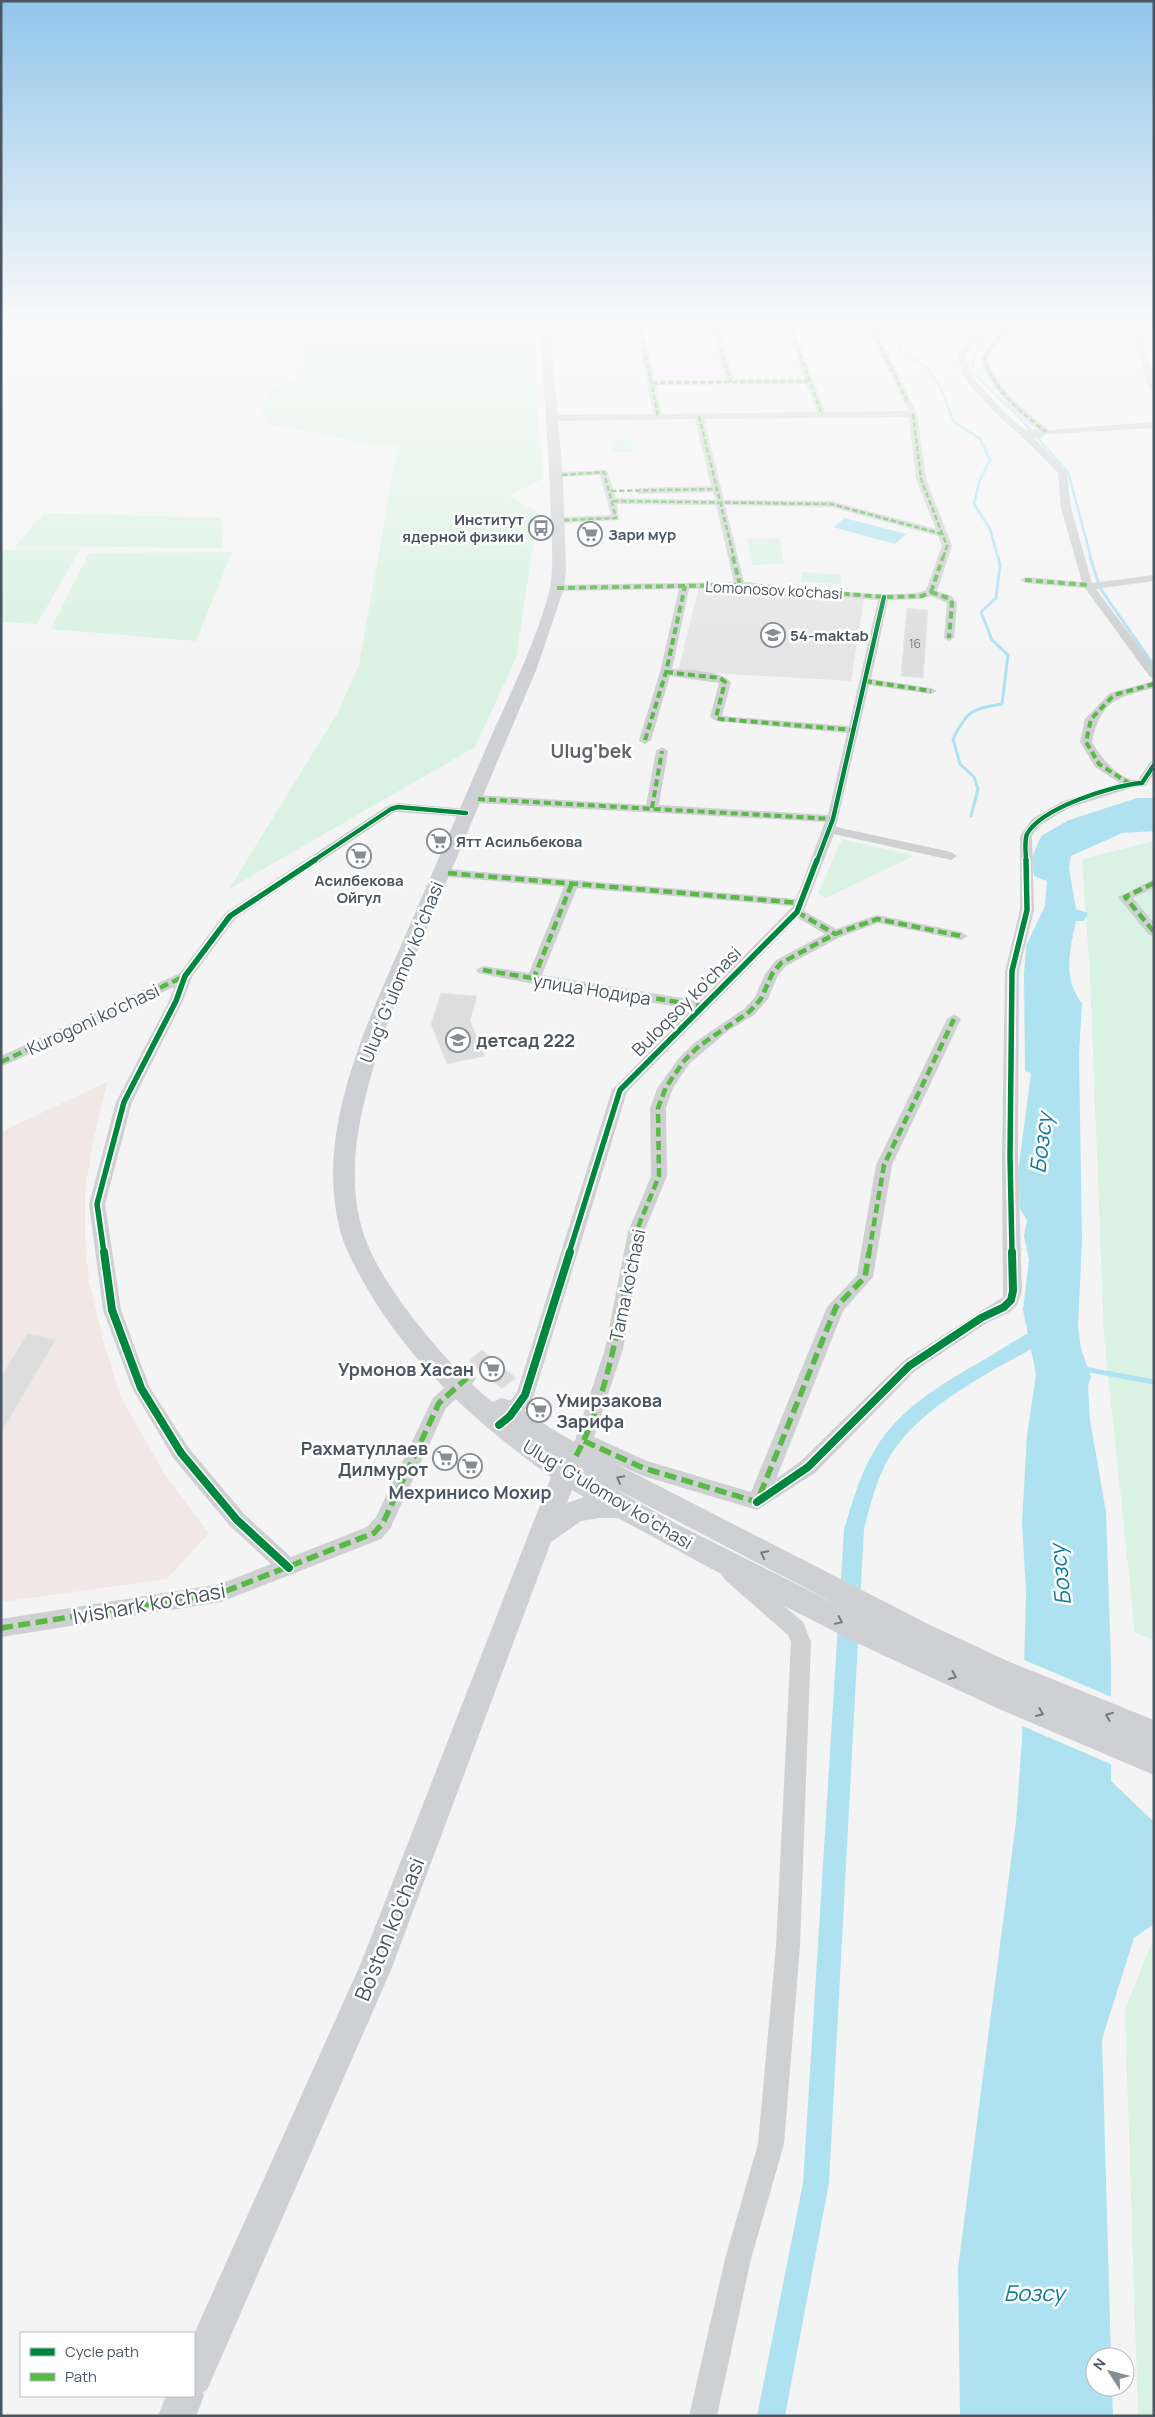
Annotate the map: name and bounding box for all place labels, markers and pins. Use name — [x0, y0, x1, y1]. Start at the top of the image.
place label: Институт ядерной физики — [402, 509, 524, 547]
bus stop icon: Институт ядерной физики — [528, 515, 554, 541]
supermarket icon: Зари мур — [577, 521, 603, 547]
place label: Зари мур — [608, 524, 676, 545]
school or university icon: 54-maktab — [760, 622, 786, 648]
place label: 54-maktab — [790, 625, 869, 646]
supermarket icon: Ятт Асильбекова — [426, 828, 452, 854]
place label: Ятт Асильбекова — [456, 831, 582, 852]
supermarket icon: Асилбекова Ойгул — [346, 843, 372, 869]
place label: Асилбекова Ойгул — [314, 870, 404, 908]
school or university icon: детсад 222 — [445, 1027, 471, 1053]
place label: детсад 222 — [476, 1028, 575, 1052]
supermarket icon: Урмонов Хасан — [479, 1356, 505, 1382]
place label: Урмонов Хасан — [338, 1357, 474, 1381]
place label: Умирзакова Зарифа — [556, 1388, 662, 1433]
supermarket icon: Умирзакова Зарифа — [526, 1397, 552, 1423]
place label: Рахматуллаев Дилмурот — [301, 1436, 428, 1481]
supermarket icon: Рахматуллаев Дилмурот — [432, 1445, 458, 1471]
supermarket icon: Мехринисо Мохир — [457, 1453, 483, 1479]
place label: Мехринисо Мохир — [388, 1480, 552, 1504]

